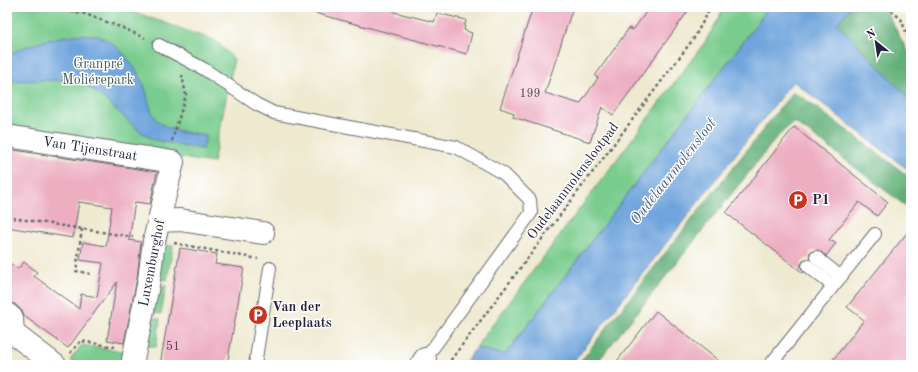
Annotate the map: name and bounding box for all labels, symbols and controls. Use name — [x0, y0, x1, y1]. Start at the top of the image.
north arrow — [856, 22, 896, 62]
text: N — [865, 27, 879, 42]
park label: Granpré Moliérepark — [62, 57, 134, 87]
house number: 199 — [520, 88, 540, 100]
water label: Oudelaanmolensloot — [628, 116, 720, 228]
street label: Oudelaanmolenslootpad — [525, 120, 621, 242]
street label: Van Tijenstraat — [42, 135, 138, 163]
parking icon: P1 — [787, 189, 809, 211]
place label: P1 — [812, 193, 830, 207]
street label: Luxemburghof — [137, 217, 168, 308]
place label: Van der Leeplaats — [272, 300, 332, 330]
parking icon: Van der Leeplaats — [247, 304, 269, 326]
house number: 51 — [166, 340, 180, 353]

